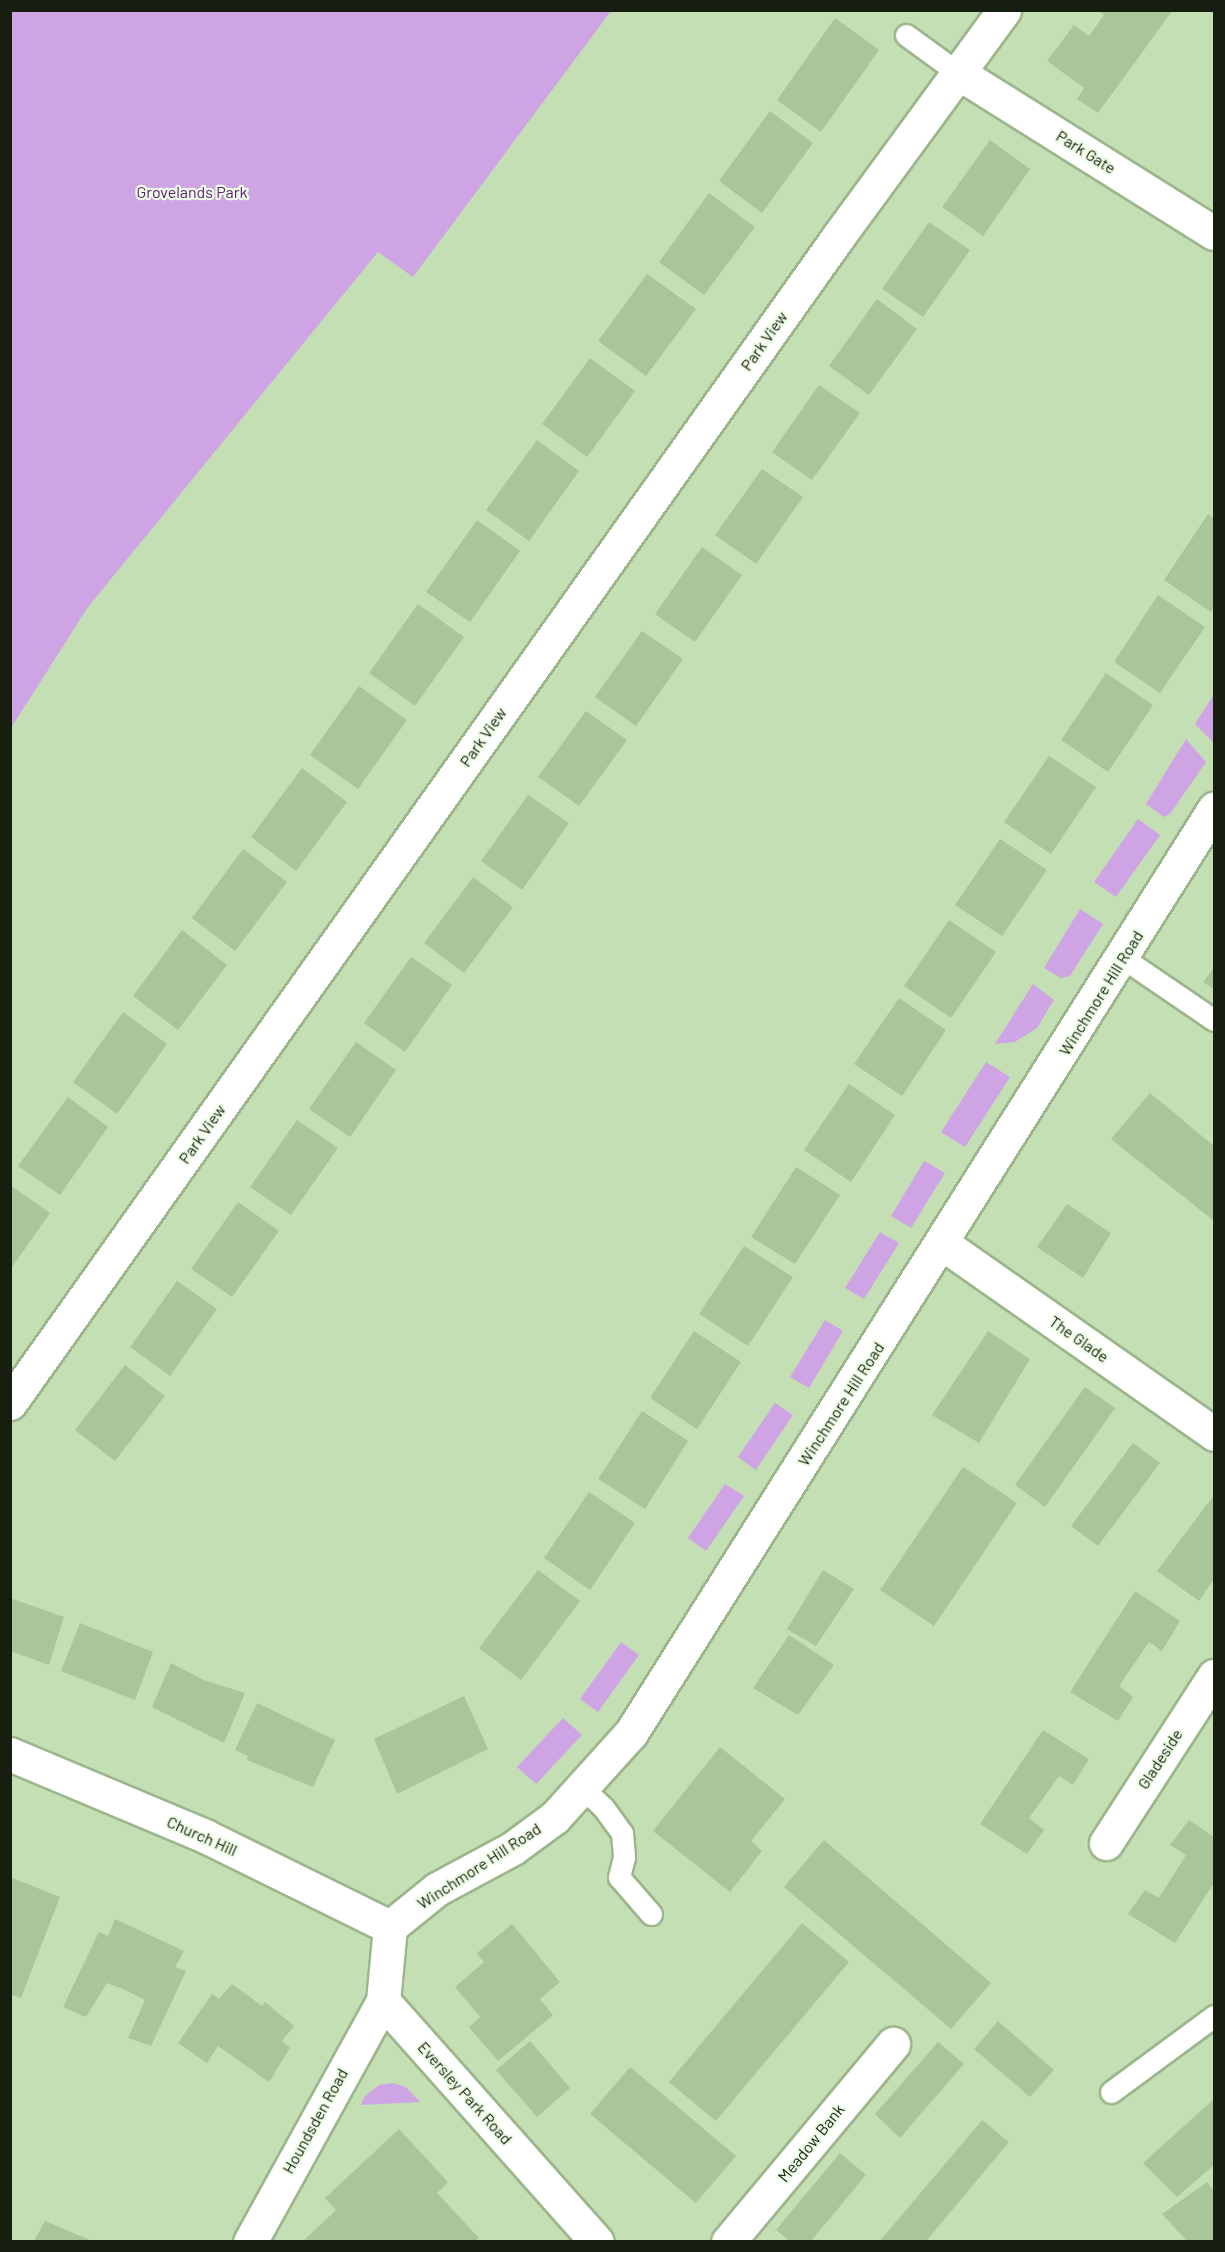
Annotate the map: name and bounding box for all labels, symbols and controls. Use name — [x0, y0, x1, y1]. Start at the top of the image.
street label: Park Gate — [1053, 126, 1119, 178]
park label: Grovelands Park — [136, 182, 248, 202]
street label: Park View — [737, 308, 791, 374]
street label: Park View — [456, 704, 510, 770]
street label: Winchmore Hill Road — [1055, 927, 1147, 1059]
street label: Park View — [175, 1101, 229, 1167]
street label: The Glade — [1046, 1312, 1112, 1366]
street label: Winchmore Hill Road — [794, 1339, 888, 1469]
street label: Gladeside — [1133, 1725, 1187, 1793]
street label: Church Hill — [164, 1812, 240, 1860]
street label: Winchmore Hill Road — [414, 1819, 544, 1913]
street label: Eversley Park Road — [414, 2038, 516, 2148]
street label: Houndsden Road — [278, 2065, 352, 2177]
street label: Meadow Bank — [774, 2100, 848, 2186]

